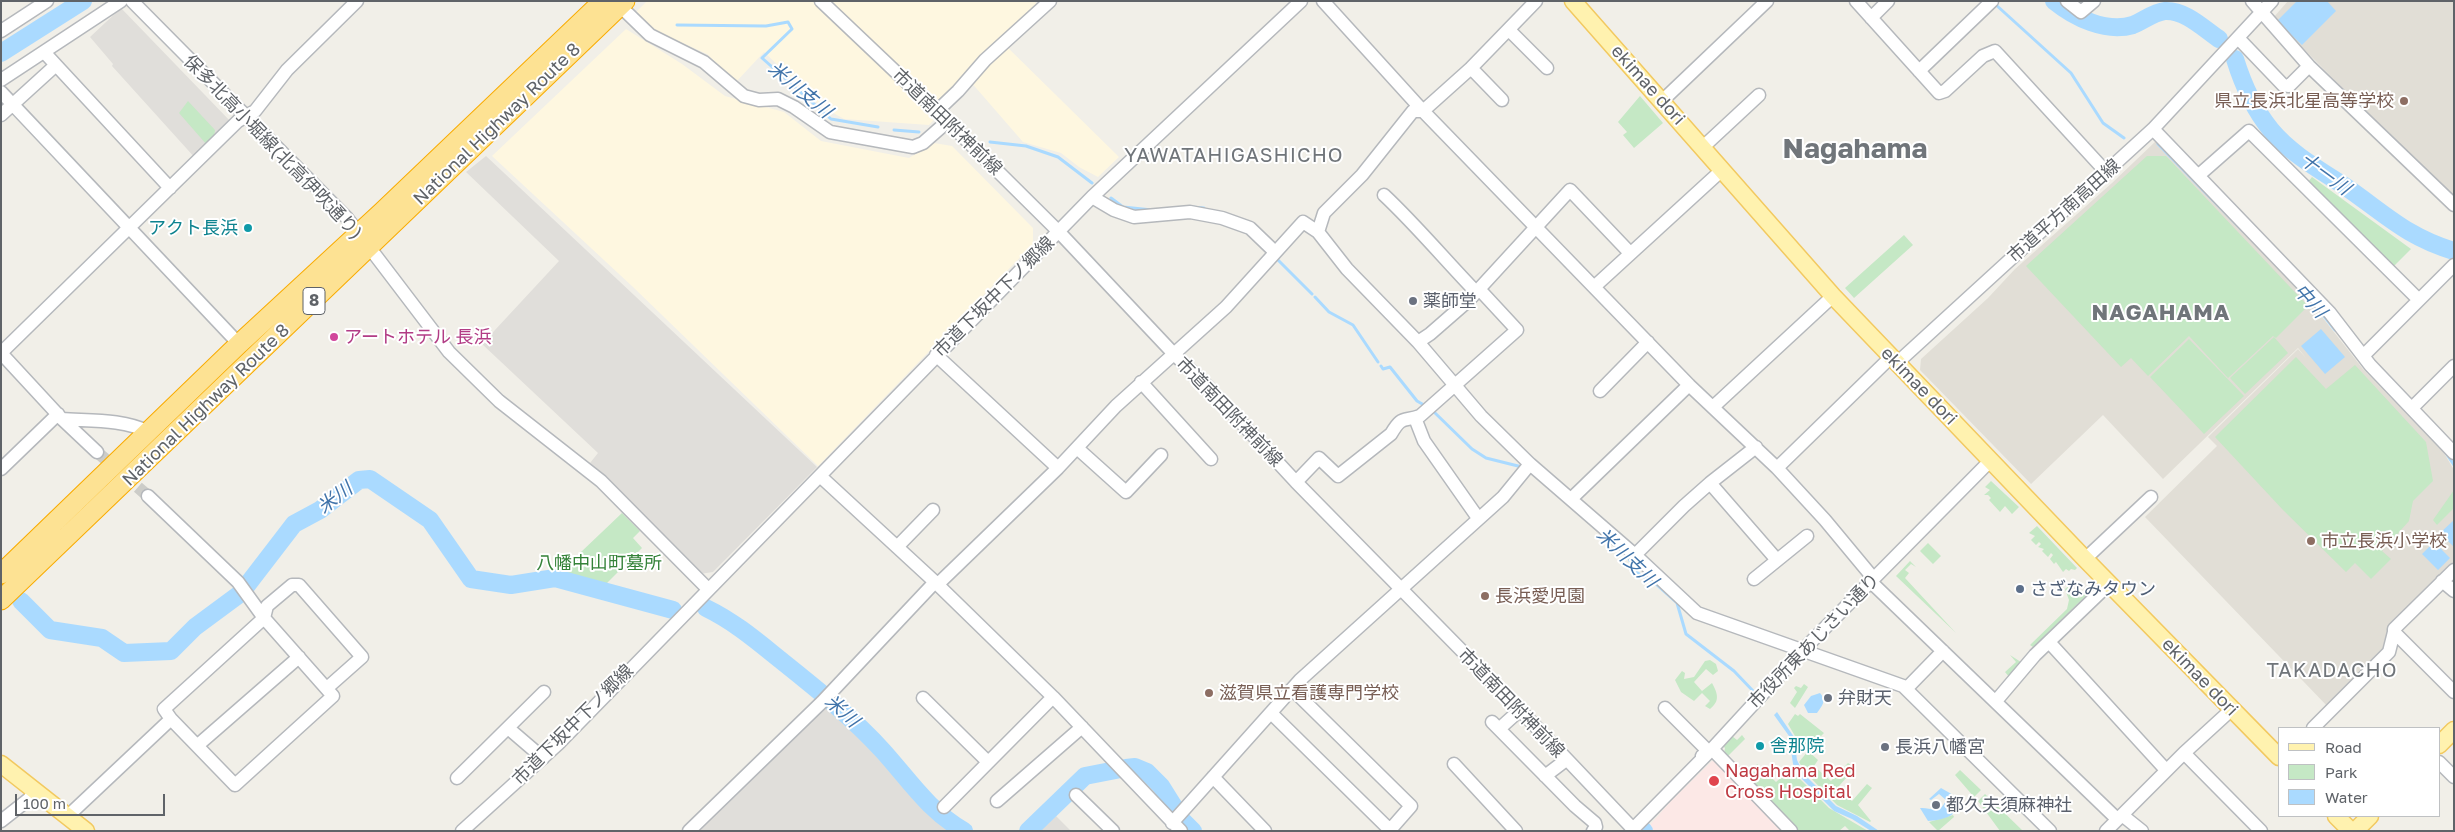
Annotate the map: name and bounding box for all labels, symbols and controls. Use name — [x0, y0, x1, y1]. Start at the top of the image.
street label: National Highway Route 8 — [409, 38, 585, 210]
street label: ekimae dori — [1606, 41, 1690, 129]
street label: 保多北高小堀線(北高伊吹通り) — [179, 50, 367, 244]
water label: 米川支川 — [764, 57, 836, 123]
street label: 市道南田附神前線 — [888, 64, 1006, 180]
place label: 県立長浜北星高等学校 — [2214, 90, 2394, 112]
marker: 県立長浜北星高等学校 — [2398, 95, 2410, 107]
district label: Nagahama — [1783, 132, 1927, 166]
district label: YAWATAHIGASHICHO — [1122, 144, 1346, 168]
water label: 十一川 — [2295, 148, 2355, 200]
street label: 市道平方南高田線 — [2003, 155, 2125, 267]
place label: アクト長浜 — [148, 217, 238, 239]
marker: アクト長浜 — [242, 222, 254, 234]
street label: 市道下坂中下ノ郷線 — [929, 232, 1059, 362]
water label: 中川 — [2289, 279, 2331, 323]
road number: 8 — [303, 288, 325, 314]
place label: 薬師堂 — [1423, 290, 1477, 312]
marker: 薬師堂 — [1407, 295, 1419, 307]
district label: NAGAHAMA — [2091, 300, 2231, 326]
street label: National Highway Route 8 — [118, 319, 294, 491]
place label: アートホテル 長浜 — [344, 326, 491, 348]
marker: アートホテル 長浜 — [328, 331, 340, 343]
street label: ekimae dori — [1876, 342, 1962, 430]
street label: 市道南田附神前線 — [1171, 353, 1287, 471]
water label: 米川 — [313, 477, 357, 519]
water label: 米川支川 — [1592, 523, 1662, 593]
place label: 市立長浜小学校 — [2321, 530, 2447, 552]
marker: 市立長浜小学校 — [2305, 535, 2317, 547]
park label: 八幡中山町墓所 — [536, 552, 662, 574]
street label: 市役所東あじさい通り — [1744, 569, 1884, 713]
place label: さざなみタウン — [2030, 578, 2156, 600]
marker: さざなみタウン — [2014, 583, 2026, 595]
place label: 長浜愛児園 — [1495, 585, 1585, 607]
marker: 長浜愛児園 — [1479, 590, 1491, 602]
street label: ekimae dori — [2157, 633, 2243, 721]
street label: 市道南田附神前線 — [1453, 644, 1569, 762]
district label: TAKADACHO — [2265, 659, 2399, 683]
street label: 市道下坂中下ノ郷線 — [508, 660, 638, 790]
place label: 滋賀県立看護専門学校 — [1219, 682, 1399, 704]
marker: 滋賀県立看護専門学校 — [1203, 687, 1215, 699]
place label: 弁財天 — [1838, 687, 1892, 709]
water label: 米川 — [820, 690, 864, 732]
marker: 弁財天 — [1822, 692, 1834, 704]
legend — [2278, 727, 2440, 817]
place label: 舎那院 — [1770, 735, 1824, 757]
place label: 長浜八幡宮 — [1895, 736, 1985, 758]
text: Road — [2325, 738, 2362, 756]
marker: 舎那院 — [1754, 740, 1766, 752]
marker: 長浜八幡宮 — [1879, 741, 1891, 753]
place label: Nagahama Red Cross Hospital — [1725, 760, 1855, 802]
text: Park — [2325, 763, 2357, 781]
marker: Nagahama Red Cross Hospital — [1707, 774, 1721, 788]
scale bar — [18, 784, 168, 816]
text: Water — [2325, 788, 2368, 806]
text: 100 m — [23, 794, 66, 812]
place label: 都久夫須麻神社 — [1946, 794, 2072, 816]
marker: 都久夫須麻神社 — [1930, 799, 1942, 811]

